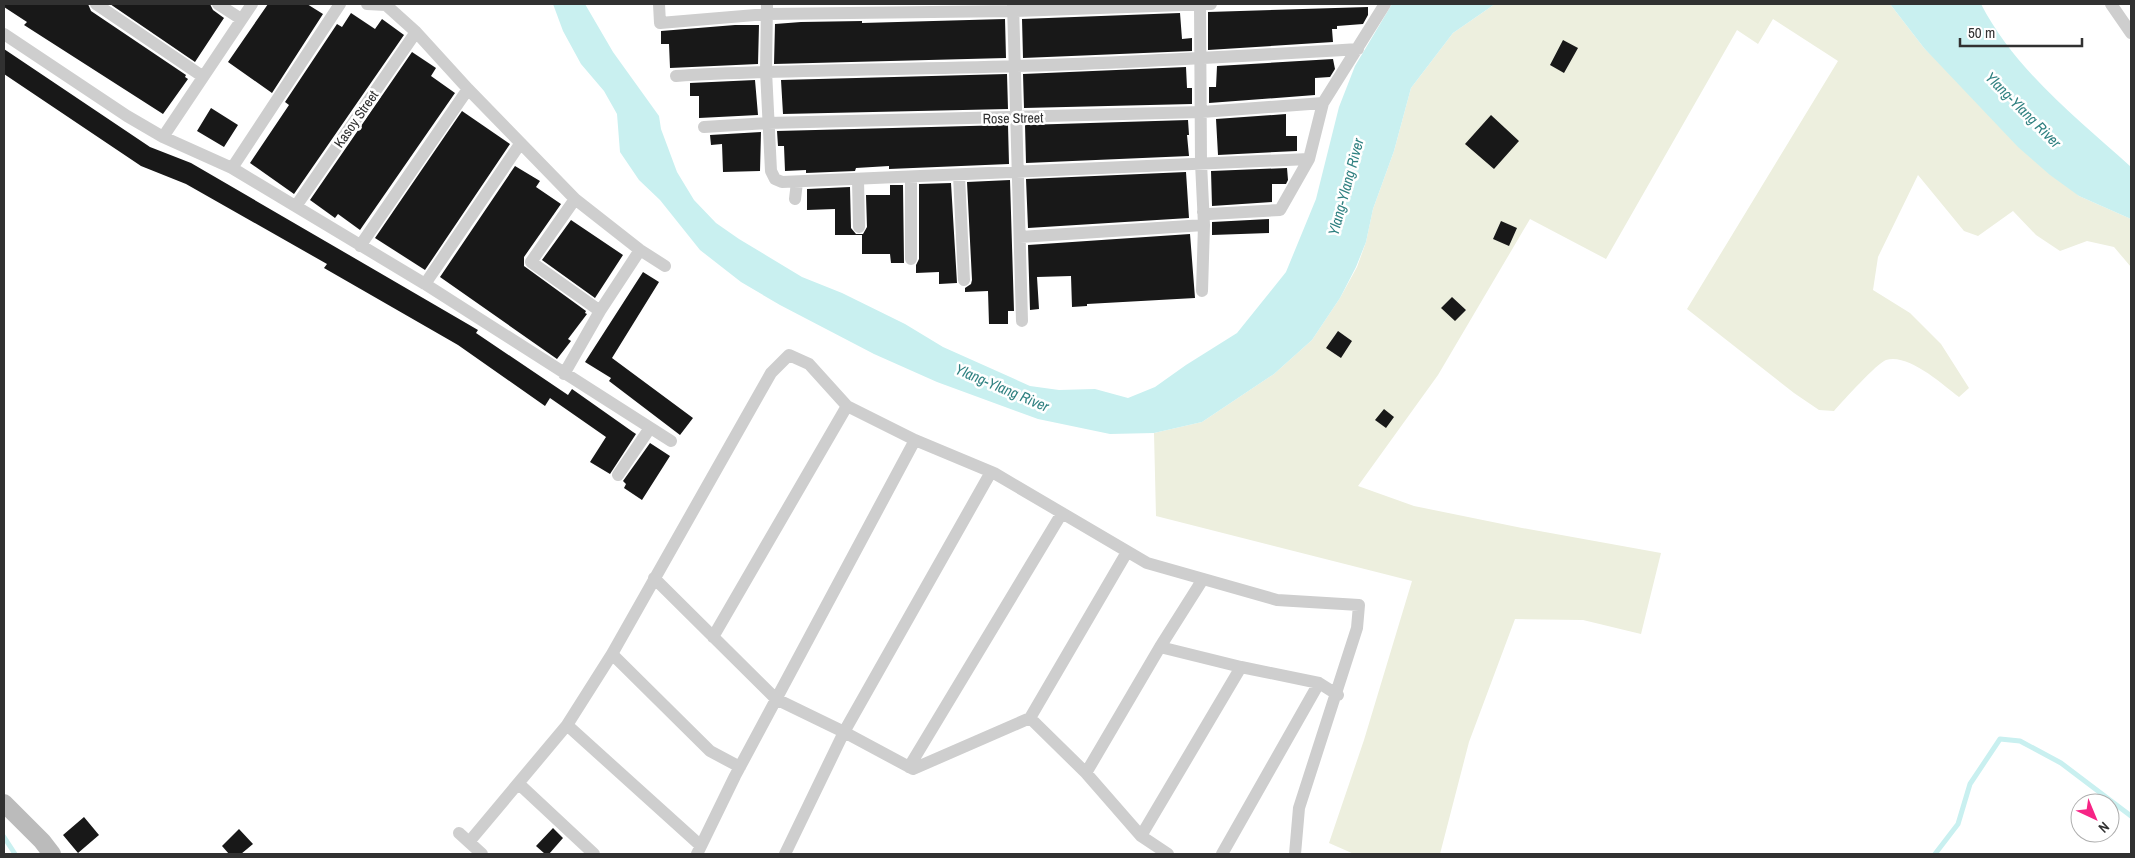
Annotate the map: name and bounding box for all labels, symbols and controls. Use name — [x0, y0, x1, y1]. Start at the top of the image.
scale bar — [1960, 15, 2082, 47]
text: 50 m — [1968, 22, 1995, 43]
water label: Ylang-Ylang River — [1981, 67, 2067, 153]
street label: Kasoy Street — [330, 87, 382, 151]
street label: Rose Street — [983, 108, 1043, 128]
water label: Ylang-Ylang River — [1322, 135, 1369, 238]
water label: Ylang-Ylang River — [952, 358, 1053, 417]
north arrow — [2070, 793, 2120, 843]
text: N — [2095, 818, 2113, 837]

